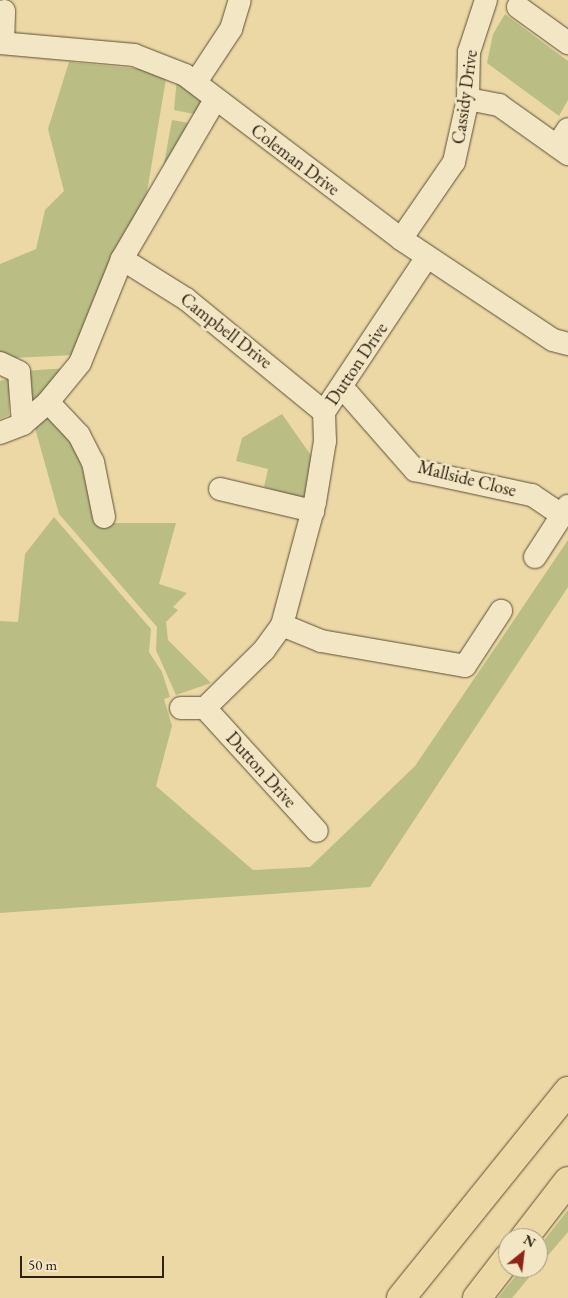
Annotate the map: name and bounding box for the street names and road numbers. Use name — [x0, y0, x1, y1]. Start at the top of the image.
street label: Cassidy Drive — [448, 48, 482, 146]
street label: Coleman Drive — [246, 120, 344, 200]
street label: Campbell Drive — [176, 289, 276, 373]
street label: Dutton Drive — [322, 319, 392, 409]
street label: Mallside Close — [416, 456, 518, 502]
street label: Dutton Drive — [221, 728, 301, 812]

